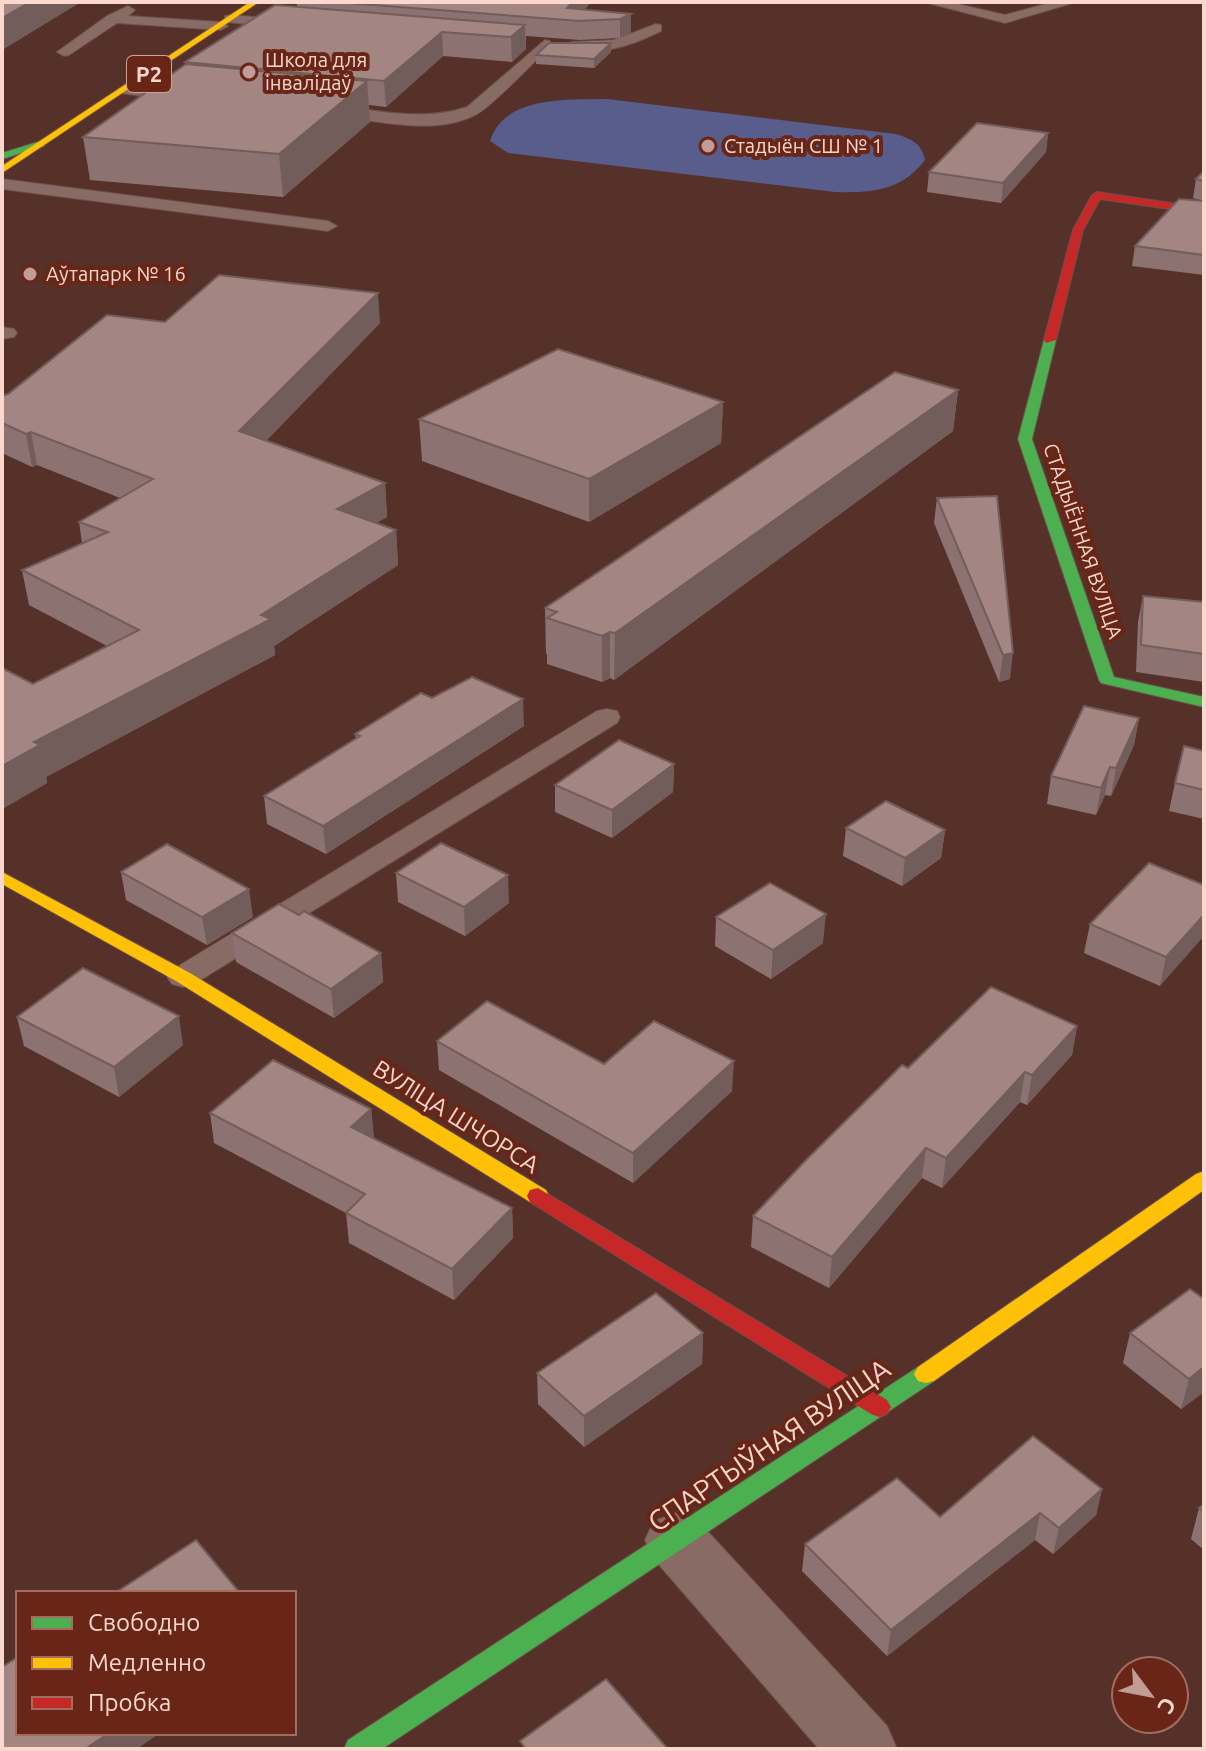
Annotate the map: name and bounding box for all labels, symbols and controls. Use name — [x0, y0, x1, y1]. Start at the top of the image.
place label: Школа для інвалідаў — [265, 48, 367, 94]
road number: Р2 — [127, 56, 171, 92]
marker: Школа для інвалідаў — [240, 63, 258, 81]
place label: Стадыён СШ № 1 — [724, 134, 883, 157]
marker: Стадыён СШ № 1 — [699, 137, 717, 155]
place label: Аўтапарк № 16 — [46, 262, 186, 285]
marker: Аўтапарк № 16 — [21, 265, 39, 283]
street label: СТАДЫЁННАЯ ВУЛІЦА — [1039, 440, 1128, 642]
street label: ВУЛІЦА ШЧОРСА — [368, 1055, 544, 1179]
street label: СПАРТЫЎНАЯ ВУЛІЦА — [642, 1352, 895, 1537]
legend — [16, 1591, 296, 1735]
text: Свободно — [88, 1609, 200, 1636]
text: Медленно — [88, 1649, 206, 1676]
north arrow — [1110, 1655, 1190, 1735]
text: Пробка — [88, 1689, 171, 1716]
text: С — [1153, 1693, 1182, 1718]

